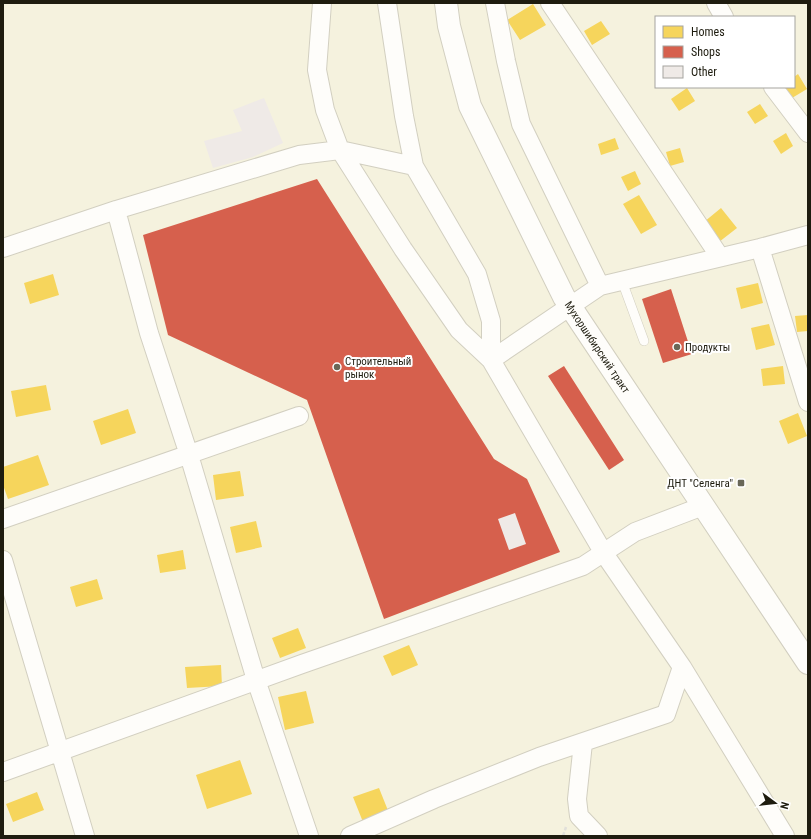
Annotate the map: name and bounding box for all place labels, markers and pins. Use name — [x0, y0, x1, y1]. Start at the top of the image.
place label: Продукты — [685, 341, 730, 354]
marker: Продукты — [672, 342, 682, 352]
place label: Строительный рынок — [345, 355, 411, 381]
marker: Строительный рынок — [332, 362, 342, 372]
place label: ДНТ "Селенга" — [667, 477, 733, 490]
marker: ДНТ "Селенга" — [736, 478, 746, 488]

